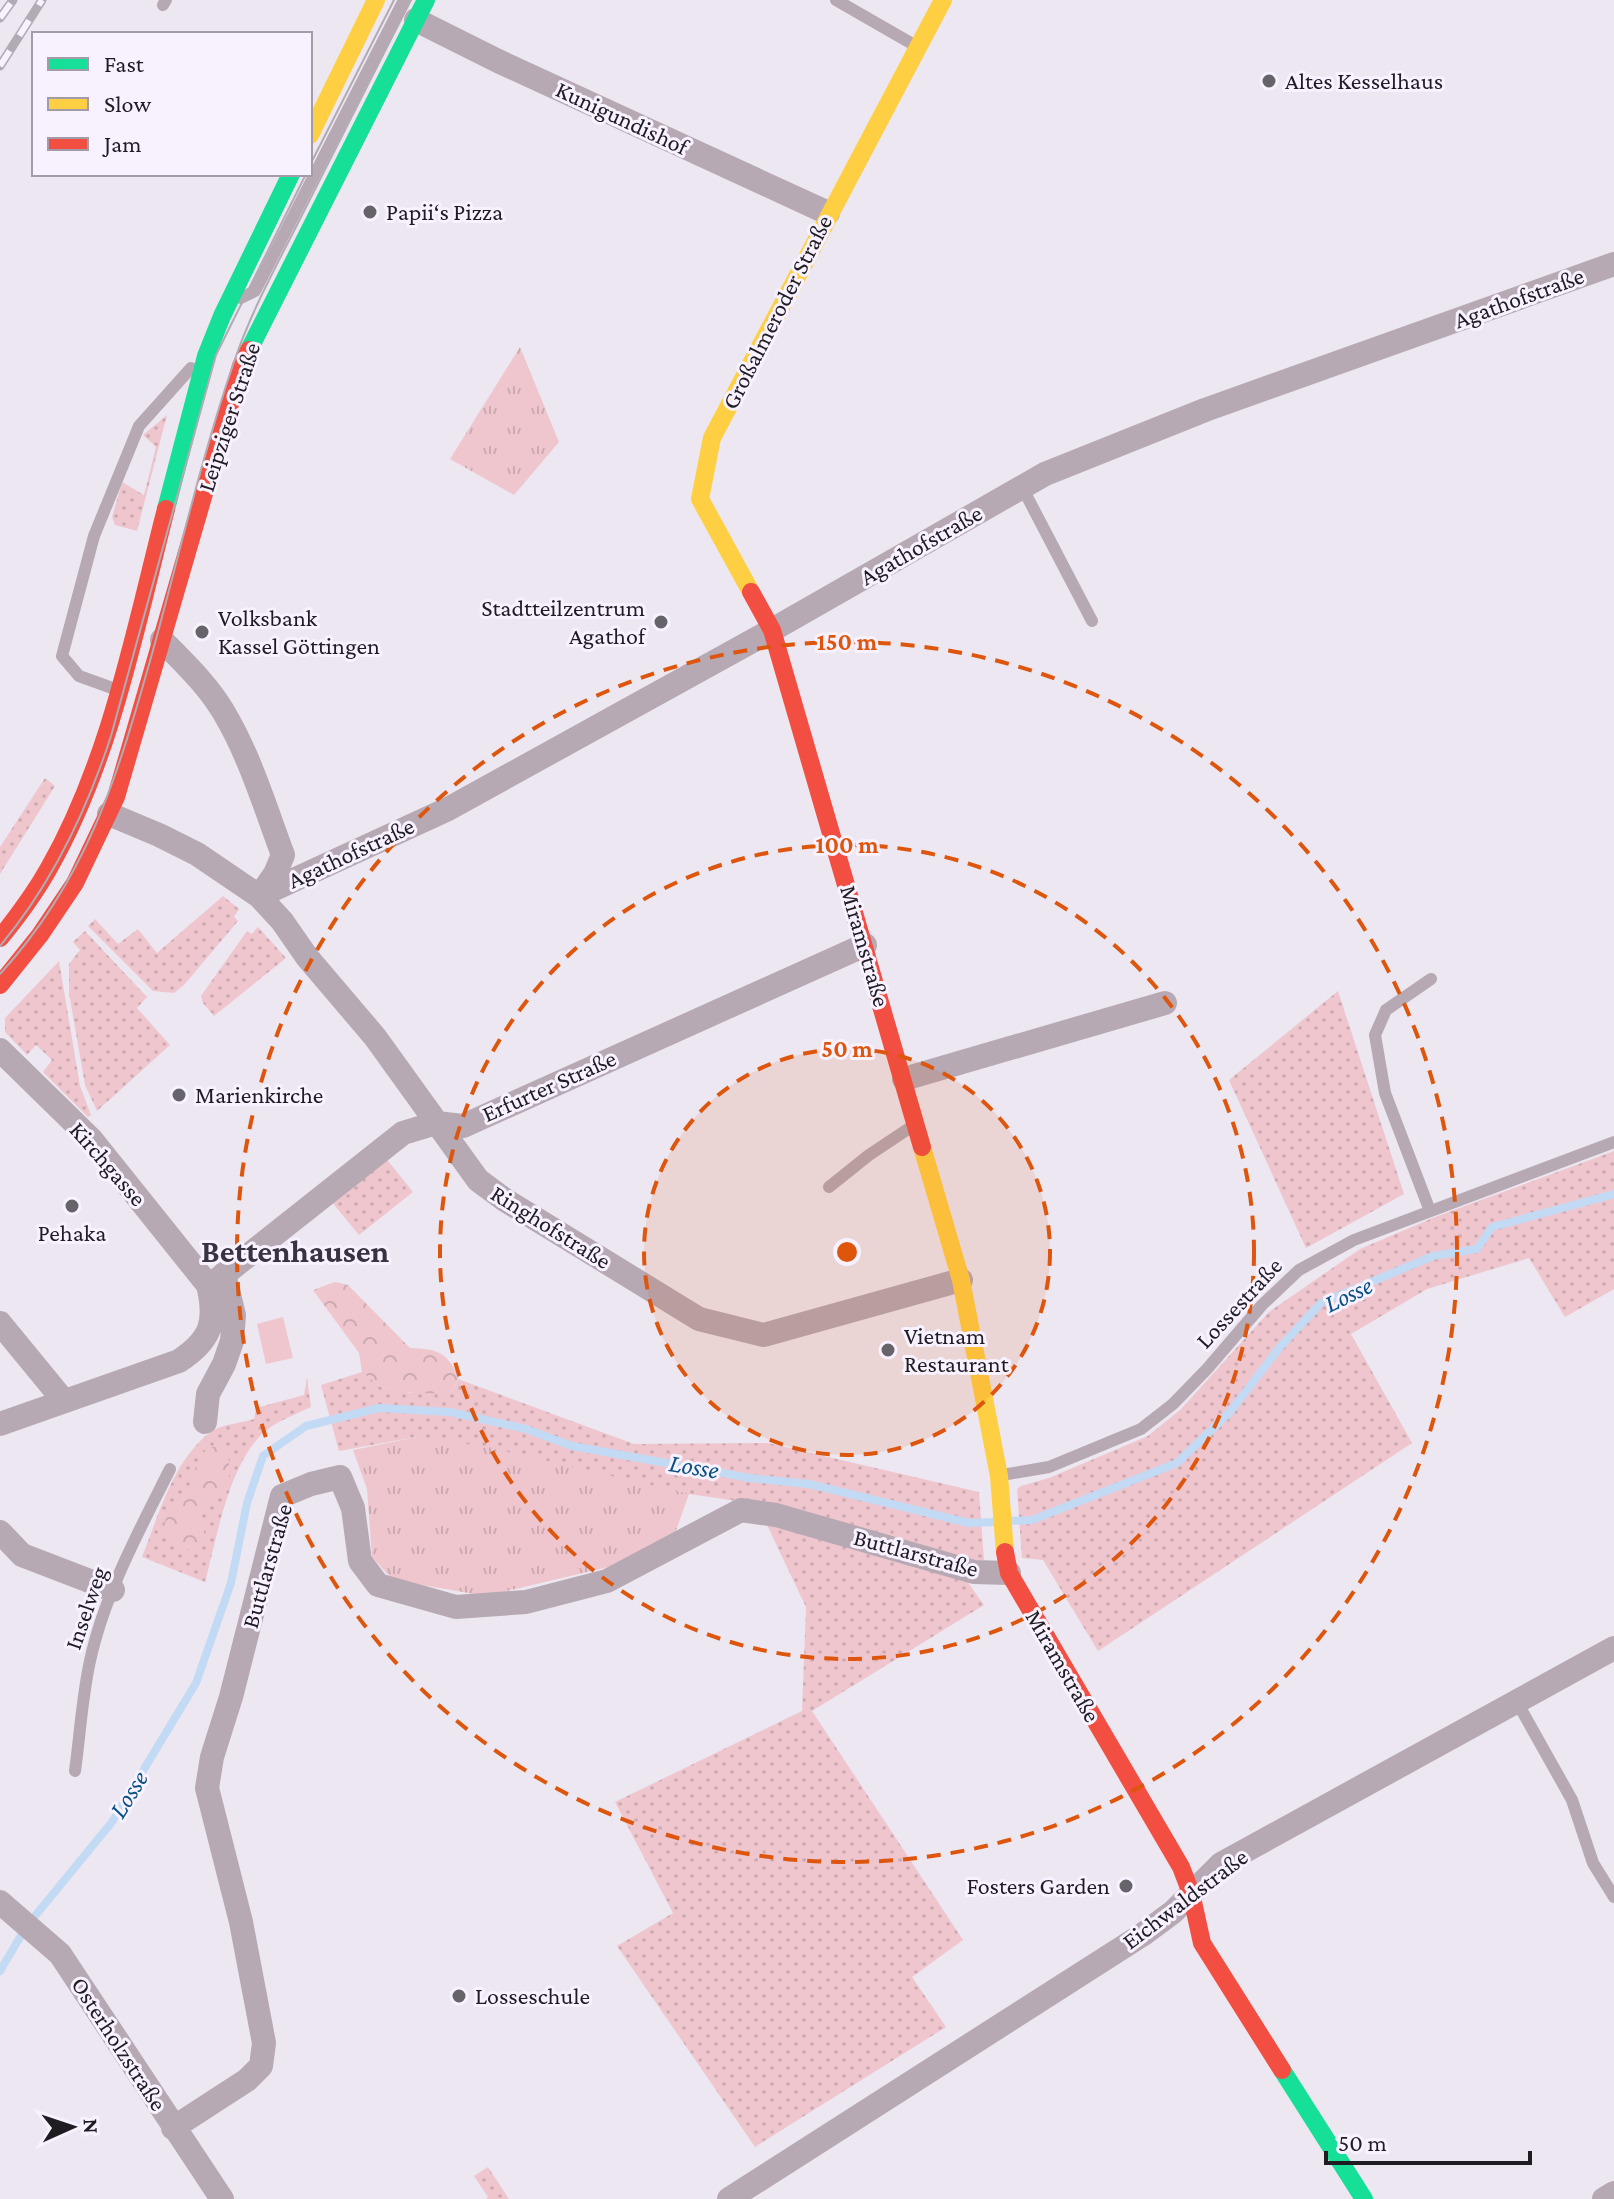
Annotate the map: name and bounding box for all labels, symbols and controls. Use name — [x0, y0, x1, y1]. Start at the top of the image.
legend — [32, 32, 312, 176]
text: Fast — [104, 50, 145, 77]
place label: Altes Kesselhaus — [1285, 67, 1443, 94]
marker: Altes Kesselhaus — [1260, 72, 1278, 90]
street label: Kunigundishof — [552, 75, 694, 161]
text: Slow — [104, 90, 151, 117]
text: Jam — [102, 130, 142, 157]
place label: Papii‘s Pizza — [386, 198, 503, 225]
marker: Papii‘s Pizza — [361, 203, 379, 221]
street label: Großalmeroder Straße — [716, 210, 837, 413]
street label: Agathofstraße — [1450, 262, 1587, 334]
street label: Leipziger Straße — [192, 339, 265, 495]
street label: Agathofstraße — [855, 499, 987, 590]
place label: Stadtteilzentrum Agathof — [481, 594, 647, 649]
place label: Volksbank Kassel Göttingen — [218, 604, 380, 659]
marker: Stadtteilzentrum Agathof — [652, 613, 670, 631]
marker: Volksbank Kassel Göttingen — [193, 623, 211, 641]
text: 150 m — [817, 628, 878, 655]
street label: Agathofstraße — [283, 812, 418, 894]
text: 100 m — [815, 831, 879, 858]
street label: Miramstraße — [835, 882, 896, 1010]
text: 50 m — [821, 1035, 873, 1062]
street label: Erfurter Straße — [478, 1044, 620, 1127]
place label: Marienkirche — [195, 1081, 323, 1108]
marker: Marienkirche — [170, 1086, 188, 1104]
street label: Kirchgasse — [64, 1116, 152, 1211]
street label: Ringhofstraße — [486, 1179, 616, 1274]
marker: Pehaka — [63, 1197, 81, 1215]
place label: Pehaka — [38, 1219, 106, 1246]
district label: Bettenhausen — [201, 1233, 389, 1269]
centre of rings — [833, 1238, 861, 1266]
street label: Lossestraße — [1190, 1252, 1287, 1353]
water label: Losse — [1319, 1270, 1377, 1318]
place label: Vietnam Restaurant — [904, 1322, 1010, 1377]
marker: Vietnam Restaurant — [879, 1341, 897, 1359]
water label: Losse — [667, 1448, 721, 1485]
street label: Buttlarstraße — [236, 1501, 297, 1631]
street label: Buttlarstraße — [851, 1523, 981, 1582]
street label: Inselweg — [59, 1562, 112, 1653]
street label: Miramstraße — [1020, 1605, 1106, 1727]
water label: Losse — [103, 1765, 154, 1823]
street label: Eichwaldstraße — [1117, 1843, 1253, 1955]
place label: Fosters Garden — [966, 1872, 1110, 1899]
marker: Fosters Garden — [1117, 1877, 1135, 1895]
street label: Osterholzstraße — [66, 1972, 173, 2116]
place label: Losseschule — [475, 1982, 590, 2009]
marker: Losseschule — [450, 1987, 468, 2005]
north arrow — [32, 2087, 112, 2167]
scale bar — [1326, 2115, 1530, 2165]
text: N — [79, 2118, 104, 2134]
text: 50 m — [1338, 2129, 1387, 2156]

